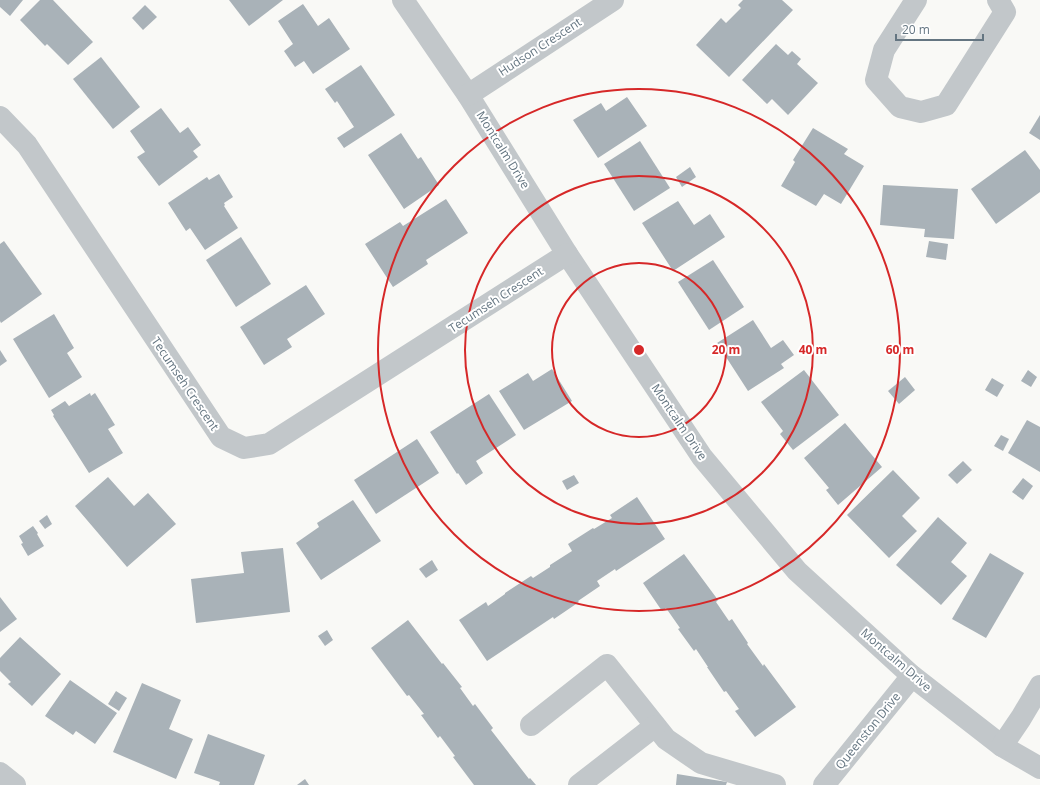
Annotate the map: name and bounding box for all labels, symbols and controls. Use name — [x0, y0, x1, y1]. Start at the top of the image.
street label: Hudson Crescent — [495, 13, 585, 80]
scale bar — [896, 16, 983, 42]
text: 20 m — [902, 21, 930, 38]
street label: Montcalm Drive — [473, 108, 534, 192]
street label: Tecumseh Crescent — [445, 263, 546, 337]
street label: Tecumseh Crescent — [148, 334, 223, 434]
text: 20 m — [712, 341, 740, 358]
text: 40 m — [799, 341, 827, 358]
text: 60 m — [886, 341, 914, 358]
centre of rings — [632, 343, 646, 357]
street label: Montcalm Drive — [648, 380, 711, 463]
street label: Montcalm Drive — [857, 624, 936, 695]
street label: Queenston Drive — [831, 688, 904, 773]

